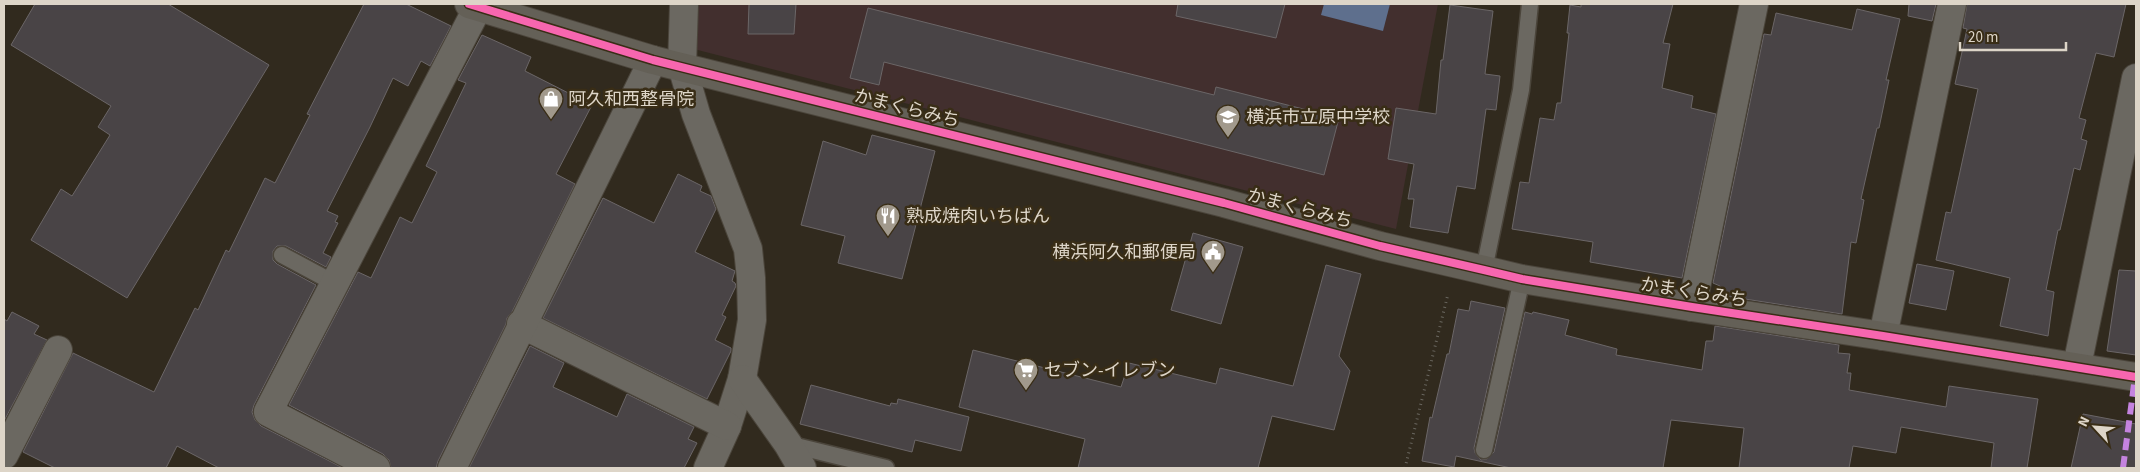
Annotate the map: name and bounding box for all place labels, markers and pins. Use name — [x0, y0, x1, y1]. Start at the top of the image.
shop icon: 阿久和西整骨院 — [538, 86, 564, 120]
place label: 阿久和西整骨院 — [568, 87, 694, 112]
school or university icon: 横浜市立原中学校 — [1215, 104, 1241, 138]
place label: 横浜市立原中学校 — [1246, 105, 1390, 130]
restaurant icon: 熟成焼肉いちばん — [875, 203, 901, 237]
place label: 熟成焼肉いちばん — [906, 204, 1050, 229]
public building icon: 横浜阿久和郵便局 — [1200, 239, 1226, 273]
place label: 横浜阿久和郵便局 — [1052, 240, 1196, 265]
supermarket icon: セブン-イレブン — [1013, 357, 1039, 391]
place label: セブン-イレブン — [1044, 358, 1176, 383]

